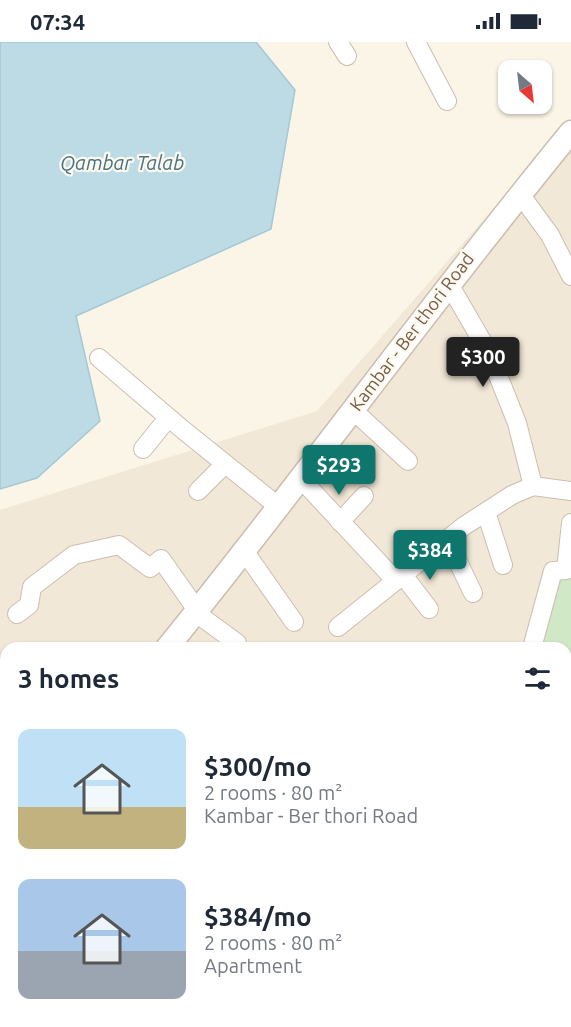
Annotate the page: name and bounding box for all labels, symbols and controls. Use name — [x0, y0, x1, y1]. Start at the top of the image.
text: 07:34 — [30, 9, 85, 34]
north arrow — [498, 60, 552, 114]
map controls — [498, 60, 552, 114]
water label: Qambar Talab — [60, 151, 184, 175]
street label: Kambar - Ber thori Road — [345, 248, 477, 414]
pin: $300 — [447, 337, 519, 388]
text: $300 — [460, 345, 506, 368]
pin: $293 — [303, 445, 375, 496]
text: $293 — [316, 453, 362, 476]
pin: $384 — [394, 530, 466, 581]
text: $384 — [407, 538, 453, 561]
icon: filters — [521, 662, 554, 695]
text: 3 homes — [18, 664, 119, 693]
text: $300/mo — [204, 752, 312, 781]
icon: home — [66, 753, 138, 825]
text: 2 rooms · 80 m² — [204, 781, 342, 804]
text: Kambar - Ber thori Road — [204, 804, 418, 827]
text: $384/mo — [204, 902, 312, 931]
icon: home — [66, 903, 138, 975]
text: 2 rooms · 80 m² — [204, 931, 342, 954]
text: Apartment — [204, 954, 302, 977]

